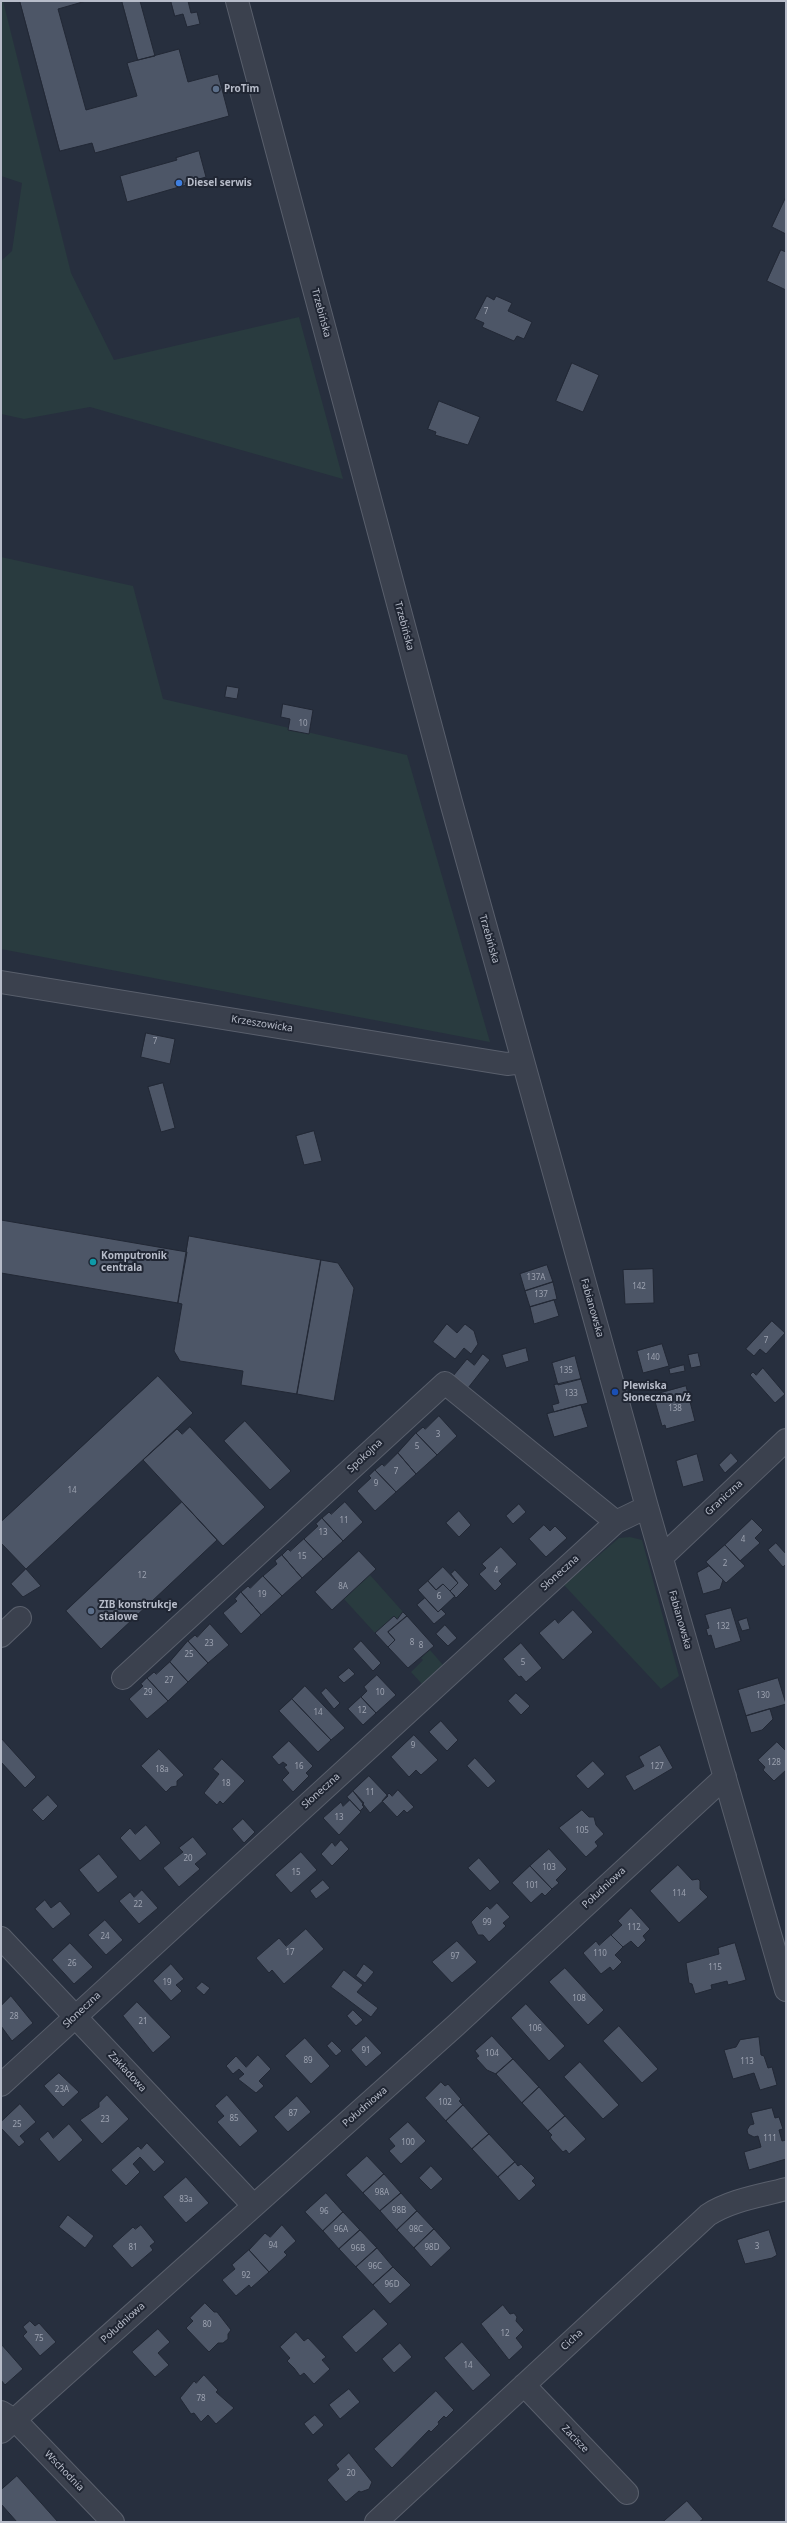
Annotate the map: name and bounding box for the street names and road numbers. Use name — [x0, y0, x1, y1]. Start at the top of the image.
street label: Trzebińska — [309, 287, 333, 339]
street label: Trzebińska — [392, 600, 416, 652]
street label: Trzebińska — [476, 913, 502, 965]
street label: Krzeszowicka — [230, 1013, 294, 1035]
street label: Fabianowska — [578, 1277, 606, 1339]
street label: Spokojna — [345, 1437, 385, 1475]
street label: Graniczna — [703, 1478, 745, 1518]
street label: Słoneczna — [538, 1553, 582, 1593]
street label: Fabianowska — [666, 1589, 694, 1651]
street label: Słoneczna — [299, 1771, 343, 1811]
street label: Południowa — [580, 1865, 628, 1911]
street label: Słoneczna — [61, 1990, 103, 2030]
street label: Zakładowa — [105, 2050, 149, 2094]
street label: Południowa — [340, 2084, 390, 2130]
street label: Południowa — [99, 2300, 147, 2346]
street label: Cicha — [559, 2327, 585, 2353]
street label: Zacisze — [559, 2423, 591, 2455]
street label: Wschodnia — [42, 2448, 86, 2494]

